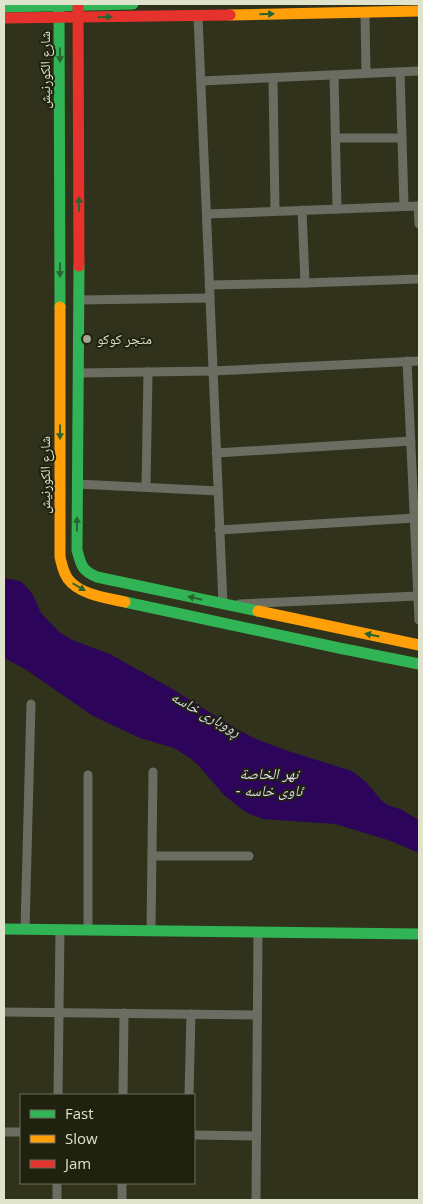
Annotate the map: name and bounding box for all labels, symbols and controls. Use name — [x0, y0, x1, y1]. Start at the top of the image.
one-way arrow — [260, 10, 276, 18]
one-way arrow — [97, 13, 113, 21]
street label: شارع الكورنيش — [35, 31, 55, 109]
one-way arrow — [56, 47, 64, 63]
one-way arrow — [75, 196, 83, 212]
one-way arrow — [56, 262, 64, 278]
place label: متجر كوكو — [97, 329, 152, 348]
marker: متجر كوكو — [81, 333, 93, 345]
one-way arrow — [56, 425, 64, 441]
street label: شارع الكورنيش — [35, 436, 55, 514]
one-way arrow — [73, 516, 81, 532]
one-way arrow — [72, 583, 85, 592]
one-way arrow — [187, 594, 203, 602]
one-way arrow — [363, 631, 379, 639]
water label: ڕووباری خاسە — [167, 686, 245, 743]
water label: نهر الخاصة - ئاوی خاسە — [236, 763, 305, 800]
legend — [20, 1094, 195, 1184]
text: Fast — [65, 1103, 94, 1123]
text: Slow — [65, 1128, 98, 1148]
text: Jam — [63, 1153, 91, 1173]

